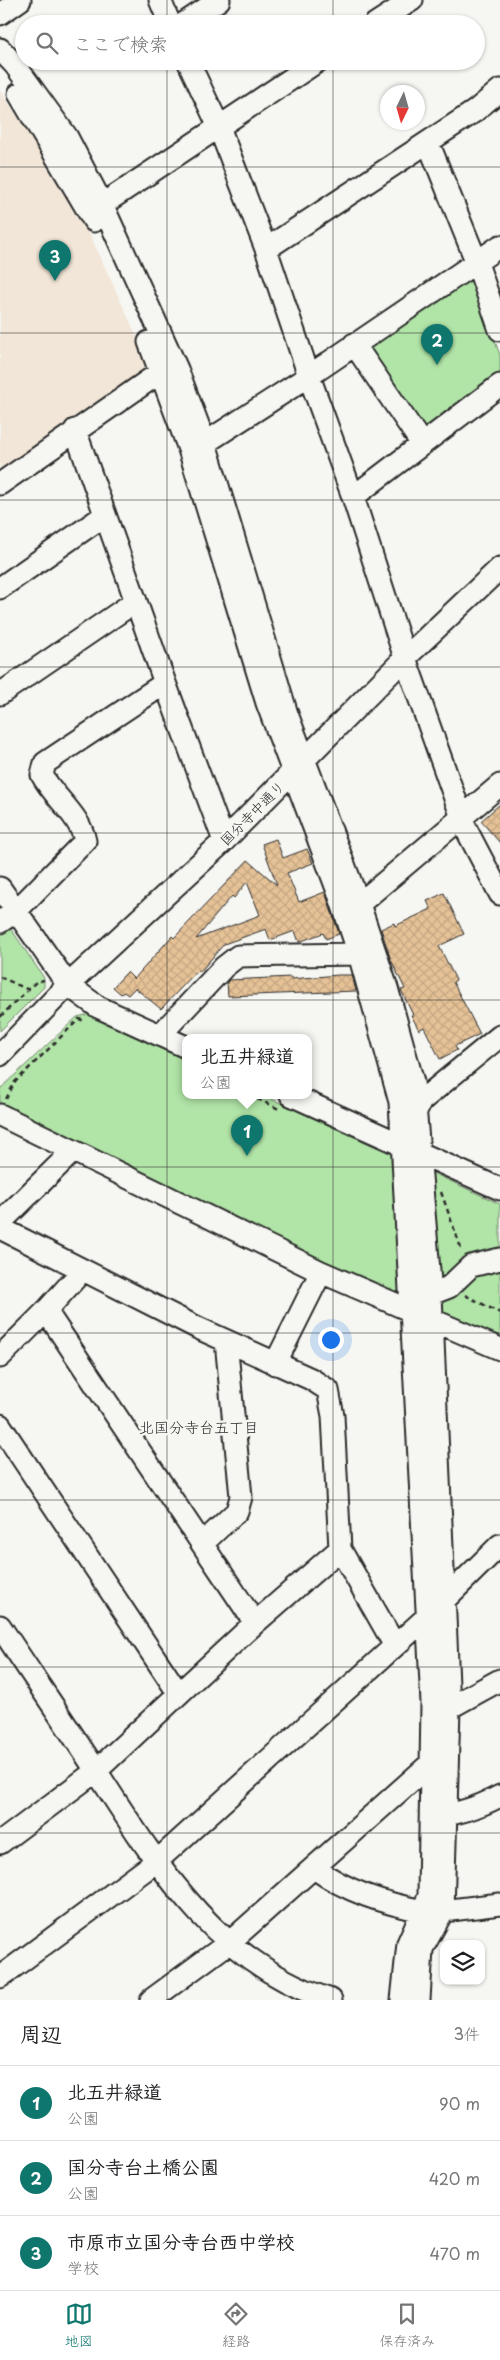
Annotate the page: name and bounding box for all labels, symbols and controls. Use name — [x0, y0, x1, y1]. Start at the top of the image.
search box — [15, 15, 485, 70]
icon: search — [33, 29, 61, 57]
text: ここで検索 — [73, 29, 168, 57]
north arrow — [380, 85, 425, 130]
pin: 3 — [39, 240, 71, 281]
pin: 2 — [421, 324, 453, 365]
street label: 国分寺中通り — [215, 776, 289, 850]
popup — [182, 1034, 312, 1099]
text: 北五井緑道 — [199, 1041, 295, 1069]
text: 公園 — [199, 1069, 232, 1093]
pin: 1 — [231, 1115, 263, 1156]
your location — [318, 1327, 344, 1353]
district label: 北国分寺台五丁目 — [139, 1415, 259, 1438]
map controls — [440, 1940, 485, 1985]
button: layers — [440, 1940, 485, 1985]
text: 周辺 — [20, 2017, 62, 2049]
text: 3件 — [453, 2021, 480, 2045]
text: 北五井緑道 — [67, 2077, 162, 2105]
text: 1 — [32, 2091, 40, 2115]
text: 90 m — [439, 2091, 480, 2115]
text: 公園 — [67, 2105, 99, 2129]
text: 国分寺台土橋公園 — [67, 2152, 219, 2180]
text: 2 — [30, 2166, 42, 2190]
text: 420 m — [429, 2166, 480, 2190]
text: 公園 — [67, 2180, 99, 2204]
text: 市原市立国分寺台西中学校 — [67, 2227, 295, 2255]
text: 3 — [31, 2241, 41, 2265]
text: 470 m — [430, 2241, 480, 2265]
text: 学校 — [67, 2255, 99, 2279]
tab: 地図 — [65, 2300, 93, 2351]
tab: 経路 — [222, 2300, 250, 2351]
tab: 保存済み — [379, 2300, 435, 2351]

